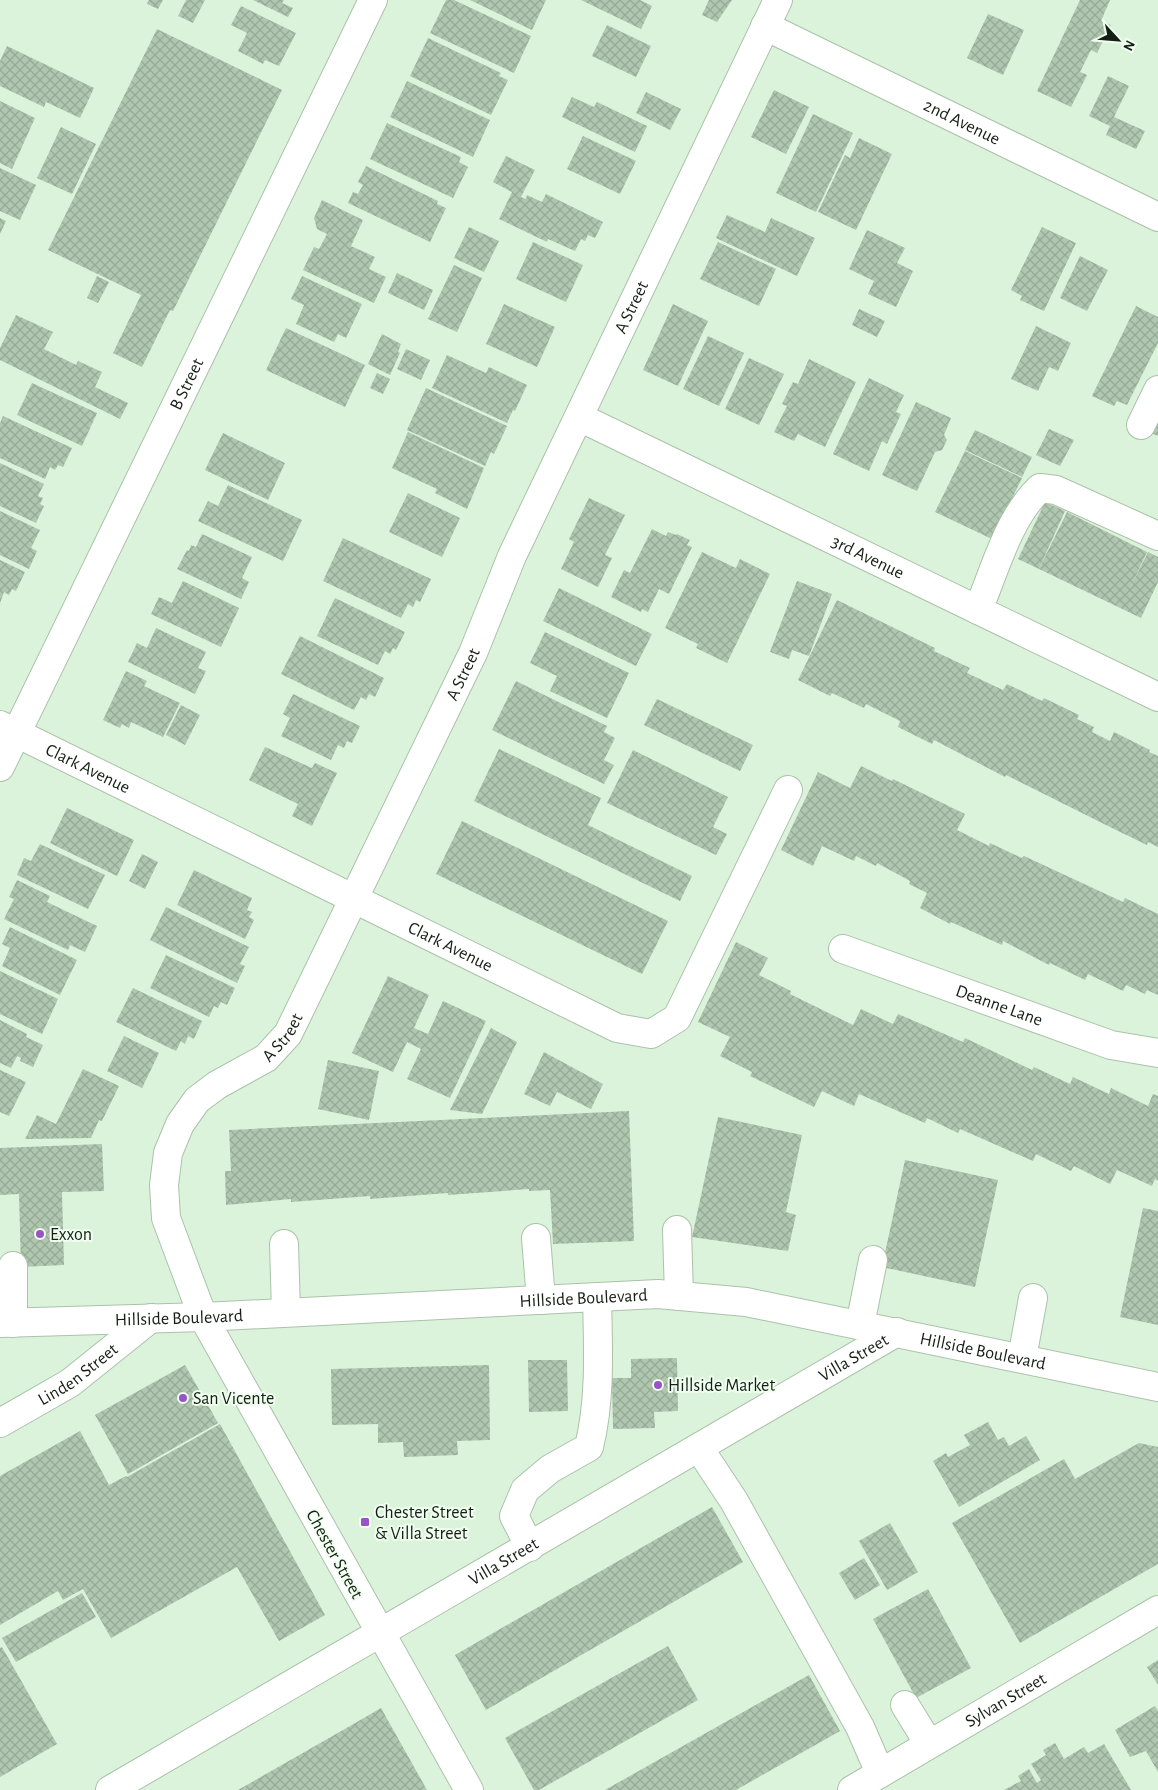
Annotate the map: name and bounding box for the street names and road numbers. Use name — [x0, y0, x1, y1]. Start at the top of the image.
street label: 2nd Avenue — [921, 97, 1002, 149]
street label: A Street — [612, 278, 652, 337]
street label: B Street — [167, 355, 207, 413]
street label: 3rd Avenue — [828, 533, 907, 583]
street label: A Street — [443, 646, 484, 704]
street label: Clark Avenue — [42, 741, 133, 797]
street label: Clark Avenue — [405, 919, 495, 975]
street label: Deanne Lane — [953, 982, 1045, 1030]
street label: A Street — [259, 1011, 307, 1066]
street label: Hillside Boulevard — [519, 1287, 648, 1311]
street label: Hillside Boulevard — [115, 1307, 243, 1330]
street label: Hillside Boulevard — [918, 1330, 1047, 1374]
street label: Villa Street — [816, 1331, 892, 1385]
street label: Linden Street — [35, 1340, 122, 1409]
street label: Chester Street — [302, 1507, 366, 1602]
street label: Villa Street — [466, 1535, 542, 1589]
street label: Sylvan Street — [962, 1670, 1050, 1731]

